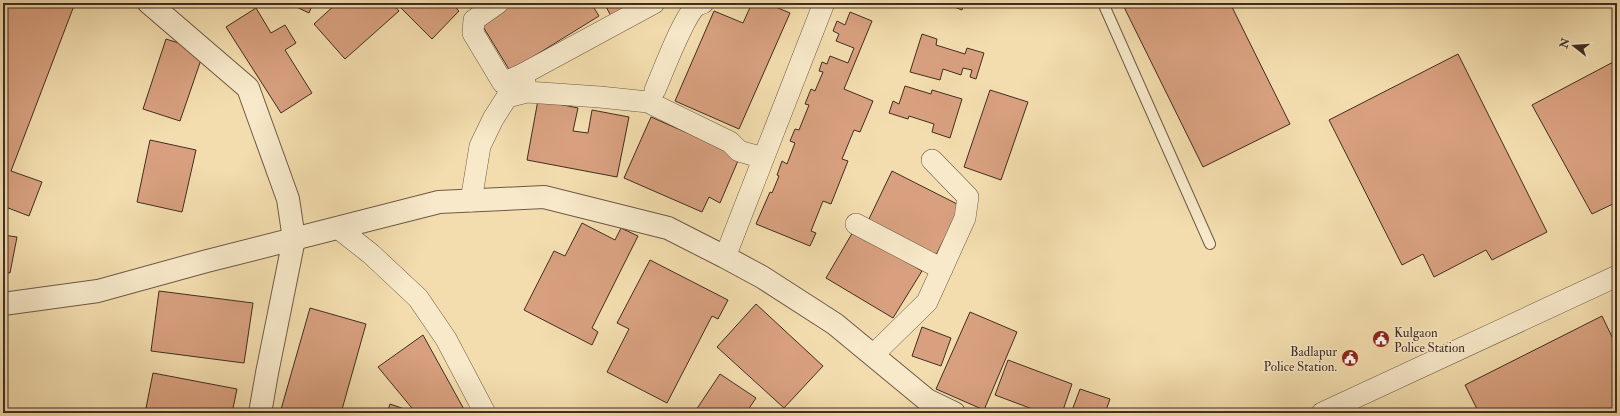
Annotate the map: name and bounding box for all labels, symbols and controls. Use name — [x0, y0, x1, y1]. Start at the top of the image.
north arrow — [1554, 26, 1594, 66]
text: N — [1557, 36, 1573, 51]
place label: Kulgaon Police Station — [1394, 325, 1465, 356]
public building icon: Kulgaon Police Station — [1371, 329, 1391, 349]
place label: Badlapur Police Station. — [1264, 344, 1337, 375]
public building icon: Badlapur Police Station. — [1340, 348, 1360, 368]

